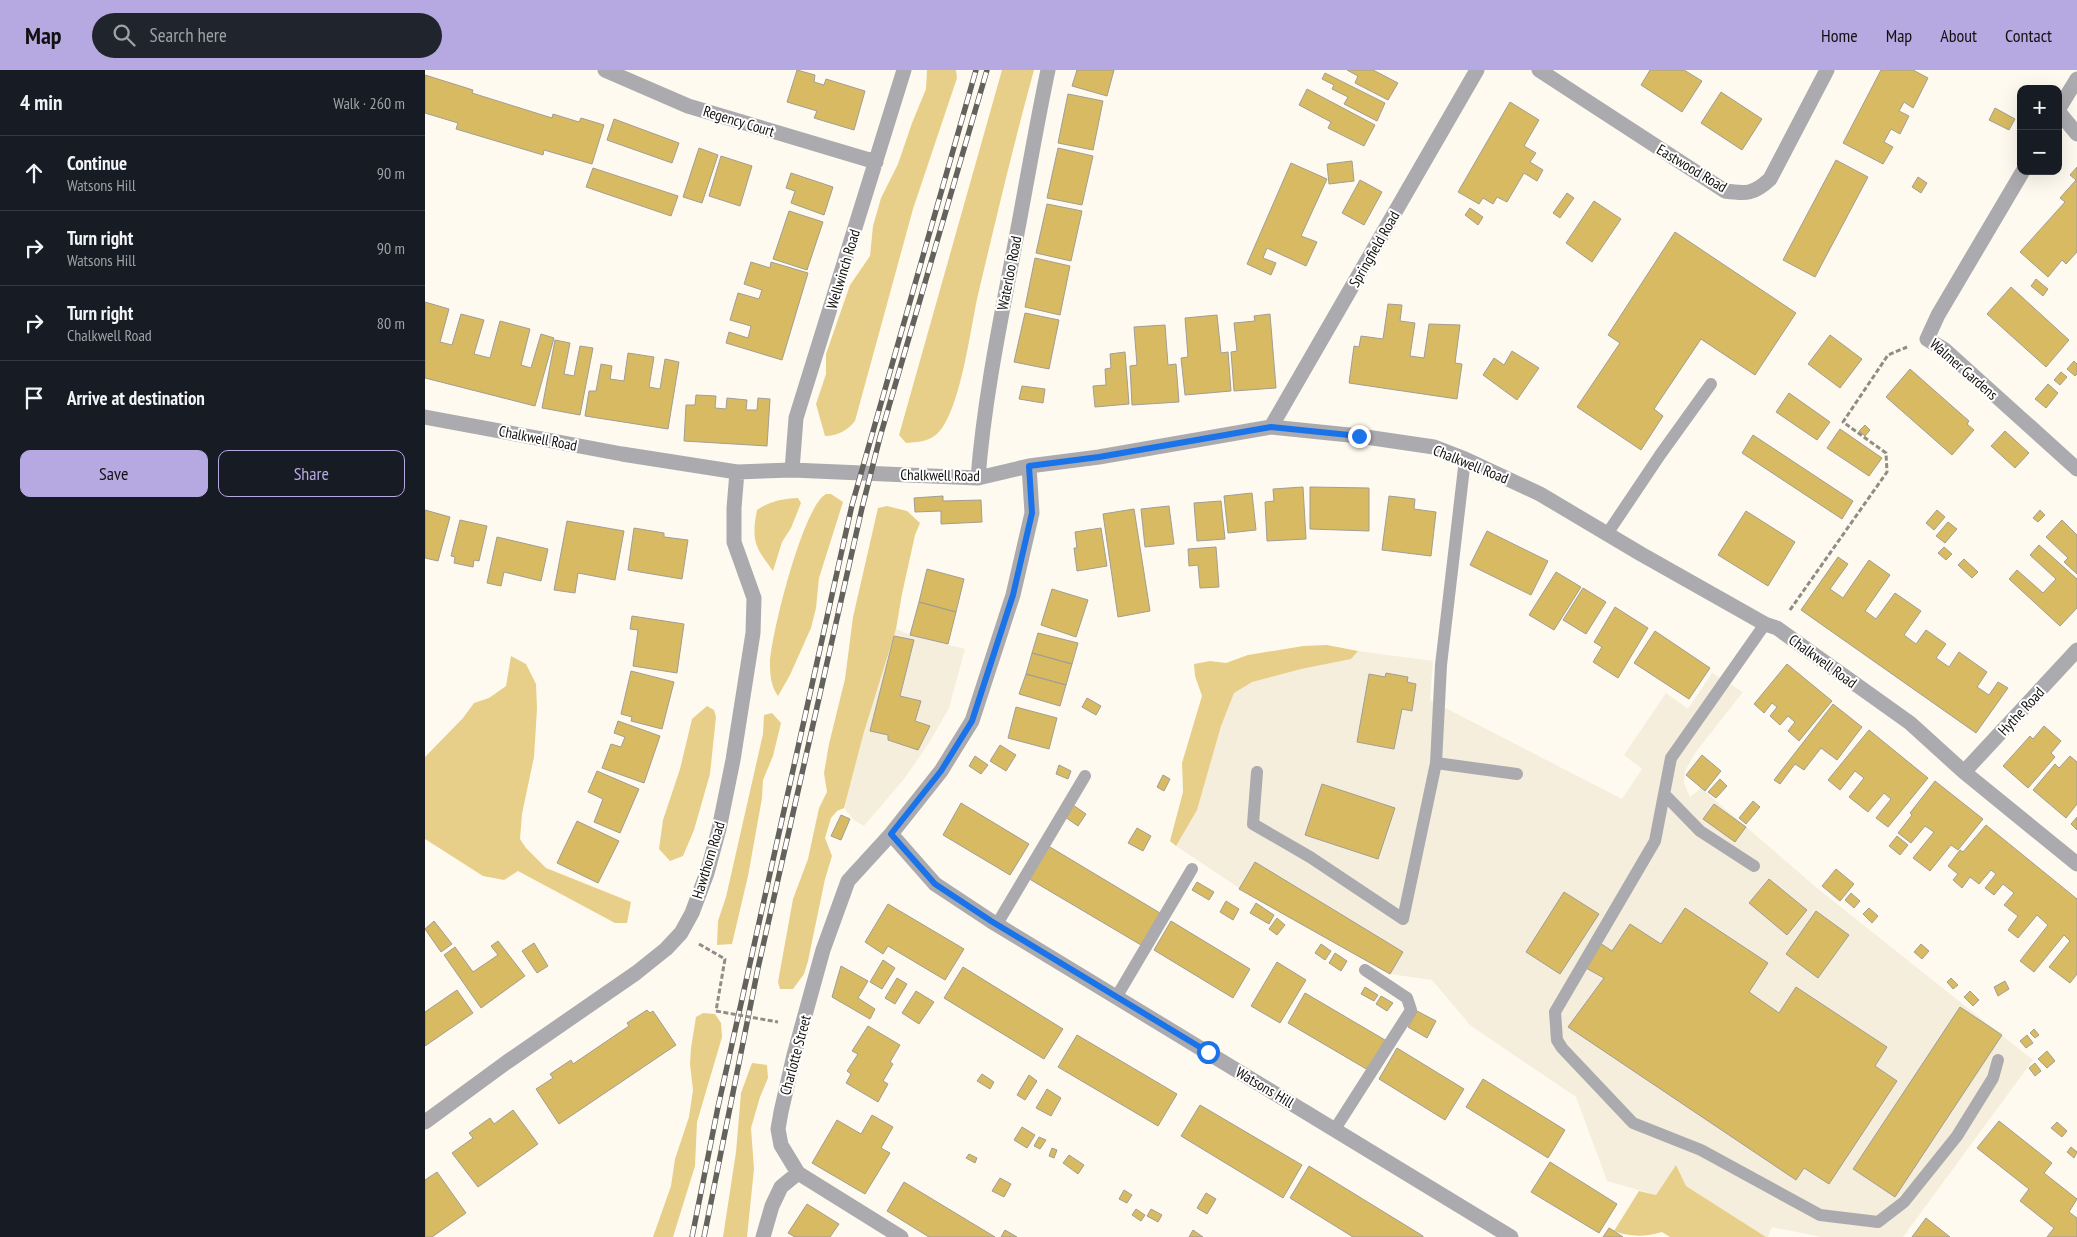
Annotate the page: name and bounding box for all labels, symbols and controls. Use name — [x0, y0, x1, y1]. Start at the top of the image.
search box — [92, 13, 442, 58]
text: Map — [25, 20, 62, 51]
icon: search — [110, 21, 138, 49]
text: Search here — [150, 23, 227, 47]
text: Home — [1821, 24, 1858, 47]
text: Map — [1886, 24, 1912, 47]
text: About — [1940, 24, 1977, 47]
text: Contact — [2005, 24, 2052, 47]
map controls — [2017, 85, 2062, 175]
button: + — [2017, 85, 2062, 130]
text: 4 min — [20, 89, 62, 116]
text: Walk · 260 m — [333, 93, 405, 113]
street label: Regency Court — [701, 101, 777, 141]
button: − — [2017, 130, 2062, 175]
street label: Eastwood Road — [1653, 140, 1731, 196]
text: Continue — [67, 151, 127, 175]
icon: ahead — [20, 159, 48, 187]
text: 90 m — [377, 163, 405, 183]
text: Watsons Hill — [67, 175, 136, 195]
street label: Springfield Road — [1345, 207, 1403, 291]
text: Turn right — [67, 226, 133, 250]
street label: Wellwinch Road — [822, 227, 864, 311]
icon: right — [20, 234, 48, 262]
street label: Waterloo Road — [993, 234, 1025, 312]
text: 90 m — [377, 238, 405, 258]
text: Watsons Hill — [67, 250, 136, 270]
text: Turn right — [67, 301, 133, 325]
icon: right — [20, 309, 48, 337]
text: 80 m — [377, 313, 405, 333]
text: Chalkwell Road — [67, 325, 152, 345]
street label: Walmer Gardens — [1926, 334, 2002, 404]
icon: arrive — [20, 384, 48, 412]
text: Arrive at destination — [67, 386, 205, 410]
street label: Chalkwell Road — [497, 421, 579, 455]
route end — [1348, 425, 1371, 448]
street label: Chalkwell Road — [1431, 440, 1511, 488]
button: Save — [20, 450, 208, 497]
button: Share — [218, 450, 405, 497]
street label: Chalkwell Road — [900, 465, 980, 485]
street label: Chalkwell Road — [1785, 630, 1861, 692]
street label: Hythe Road — [1994, 683, 2048, 739]
street label: Hawthorn Road — [687, 819, 729, 901]
street label: Charlotte Street — [775, 1013, 815, 1097]
route start — [1197, 1041, 1220, 1064]
street label: Watsons Hill — [1233, 1062, 1298, 1112]

